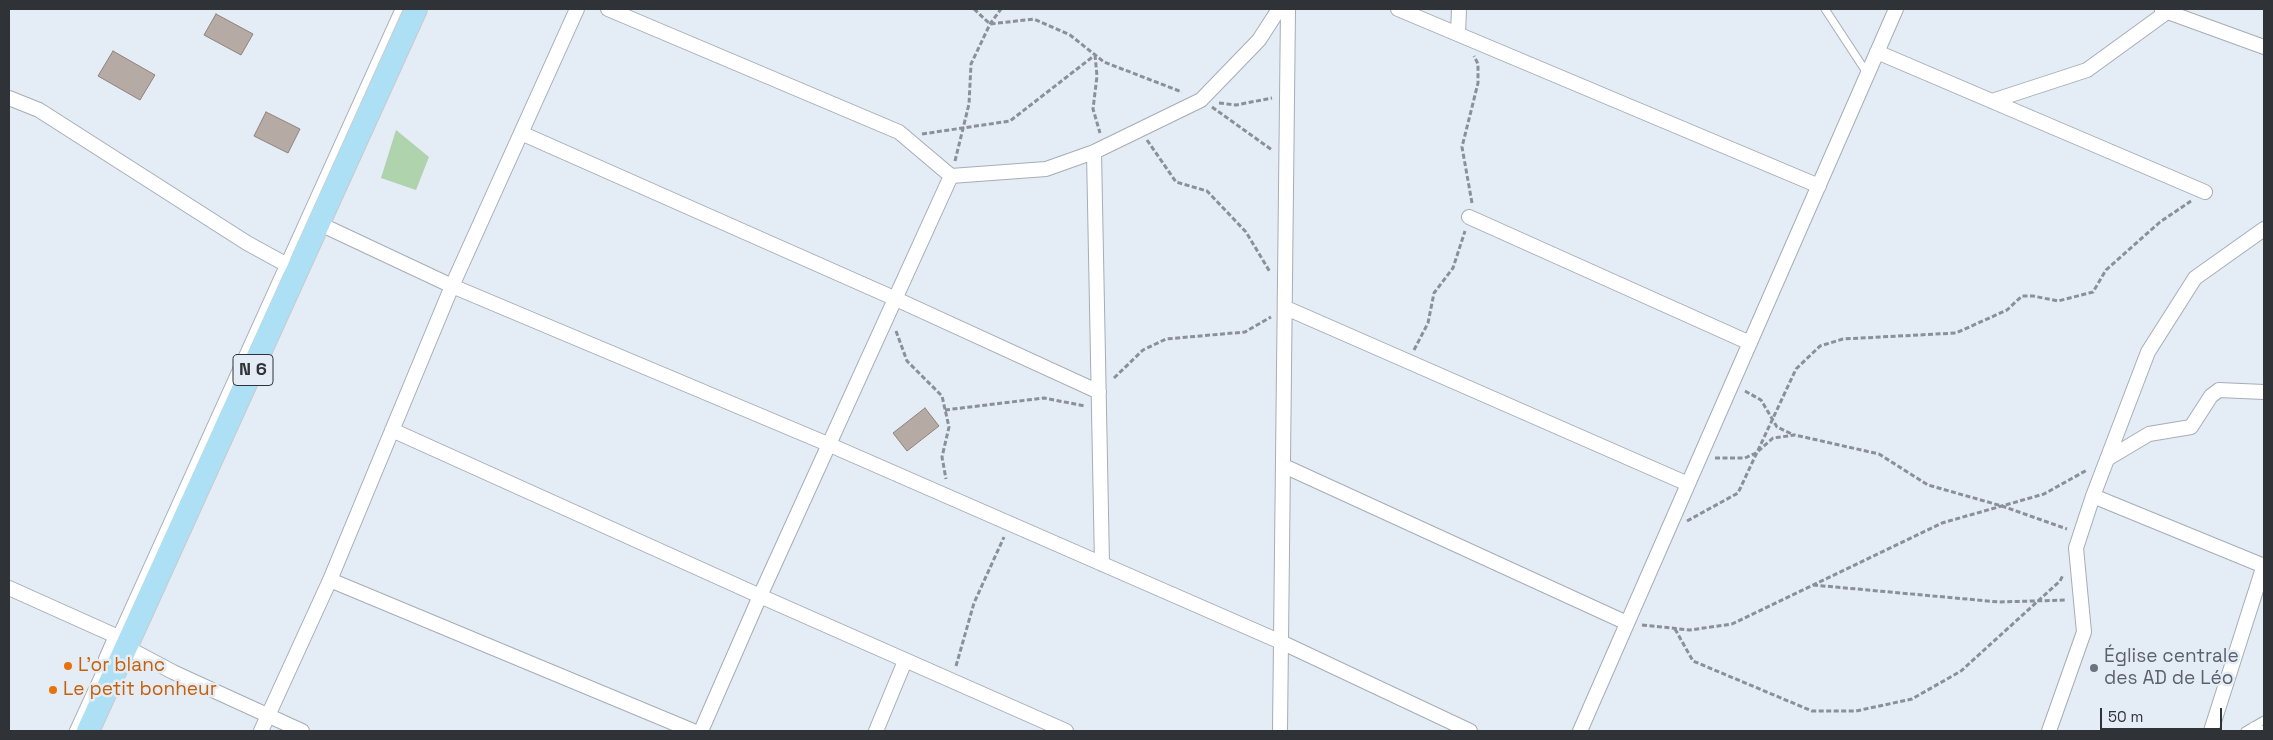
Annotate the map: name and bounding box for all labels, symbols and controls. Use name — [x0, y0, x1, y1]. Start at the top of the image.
road number: N 6 — [233, 354, 273, 386]
place label: Église centrale des AD de Léo — [2104, 646, 2239, 690]
place label: L'or blanc — [78, 655, 165, 677]
marker: L'or blanc — [62, 660, 74, 672]
marker: Église centrale des AD de Léo — [2088, 662, 2100, 674]
place label: Le petit bonheur — [63, 679, 217, 701]
marker: Le petit bonheur — [47, 684, 59, 696]
scale bar — [2103, 698, 2226, 730]
text: 50 m — [2108, 707, 2143, 726]

